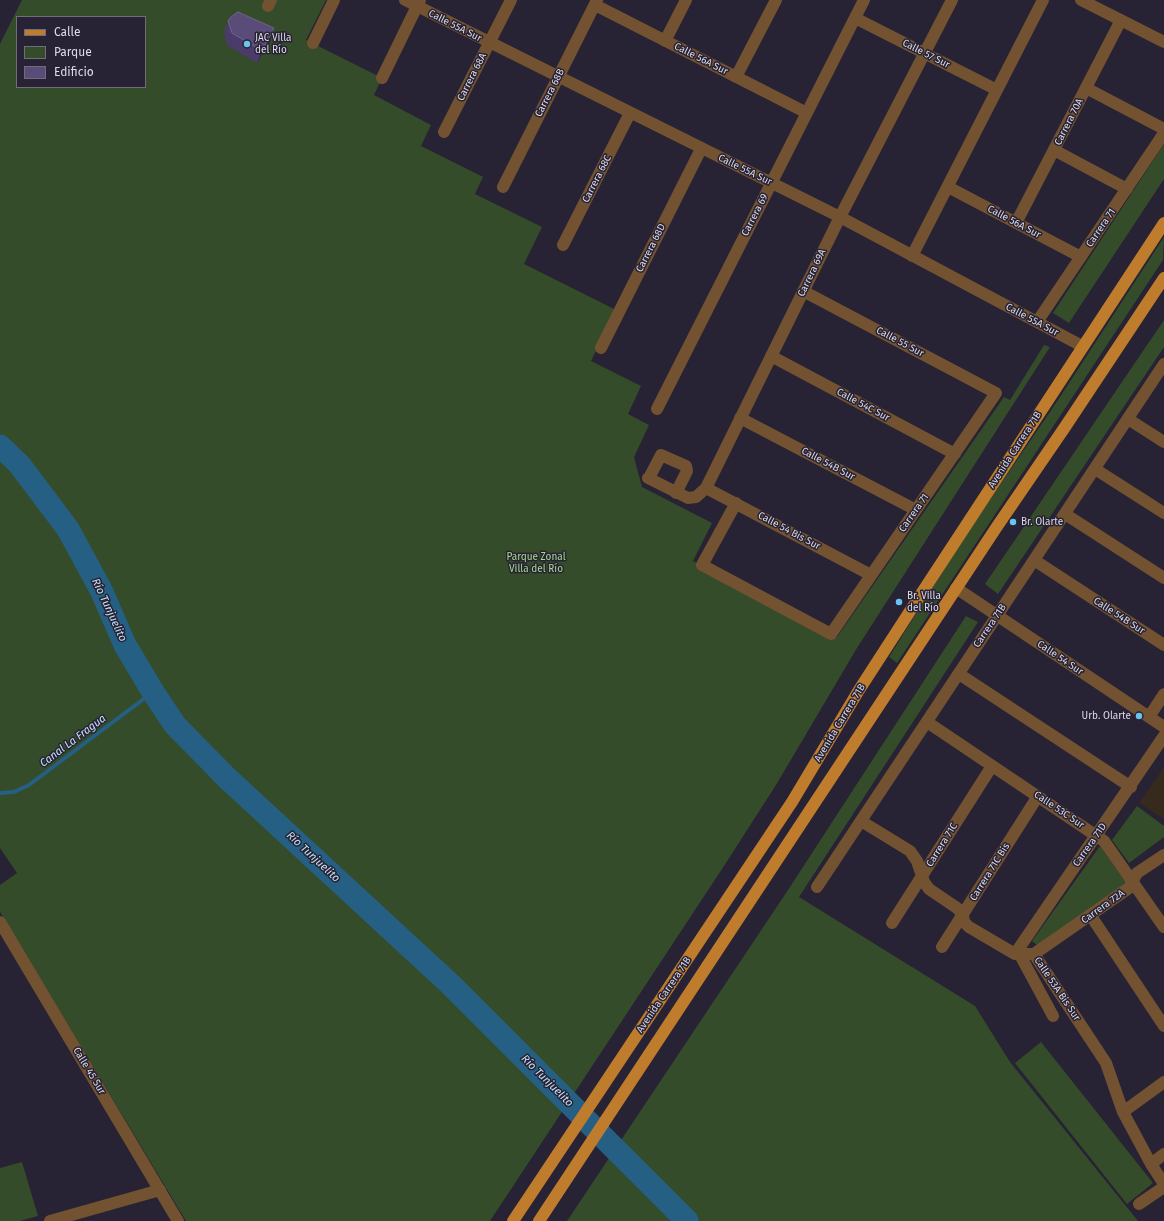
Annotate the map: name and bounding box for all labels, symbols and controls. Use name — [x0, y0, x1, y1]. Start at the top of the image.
street label: Calle 55A Sur — [426, 7, 484, 45]
legend — [16, 16, 146, 88]
text: Calle — [54, 25, 81, 39]
place label: JAC Villa del Río — [255, 32, 292, 56]
street label: Calle 57 Sur — [900, 37, 952, 71]
marker: JAC Villa del Río — [242, 39, 252, 49]
street label: Calle 56A Sur — [672, 40, 730, 78]
text: Parque — [54, 45, 92, 59]
street label: Carrera 68A — [455, 51, 489, 103]
text: Edificio — [54, 65, 94, 79]
street label: Carrera 68B — [533, 67, 567, 119]
street label: Carrera 70A — [1052, 97, 1086, 147]
street label: Calle 55A Sur — [716, 152, 774, 188]
street label: Carrera 68C — [580, 153, 614, 205]
street label: Carrera 69 — [739, 192, 771, 238]
street label: Calle 56A Sur — [985, 203, 1043, 241]
street label: Carrera 71 — [1084, 206, 1118, 250]
street label: Carrera 68D — [634, 222, 668, 274]
street label: Carrera 69A — [795, 247, 829, 299]
street label: Calle 55A Sur — [1003, 301, 1061, 339]
street label: Calle 55 Sur — [874, 324, 926, 360]
street label: Calle 54C Sur — [834, 386, 892, 424]
street label: Avenida Carrera 71B — [986, 409, 1044, 491]
street label: Calle 54B Sur — [799, 445, 857, 483]
street label: Carrera 71 — [896, 492, 932, 534]
street label: Calle 54 Bis Sur — [756, 509, 822, 553]
place label: Br. Olarte — [1021, 516, 1063, 528]
marker: Br. Olarte — [1008, 517, 1018, 527]
park label: Parque Zonal Villa del Río — [506, 551, 566, 574]
water label: Río Tunjuelito — [89, 576, 129, 644]
place label: Br. Villa del Río — [907, 590, 941, 614]
street label: Calle 54B Sur — [1091, 595, 1147, 637]
marker: Br. Villa del Río — [894, 597, 904, 607]
street label: Carrera 71B — [971, 602, 1009, 650]
street label: Calle 54 Sur — [1035, 638, 1085, 678]
street label: Avenida Carrera 71B — [812, 682, 868, 764]
place label: Urb. Olarte — [1082, 710, 1131, 722]
marker: Urb. Olarte — [1134, 711, 1144, 721]
water label: Canal La Fragua — [37, 712, 109, 770]
street label: Calle 53C Sur — [1032, 789, 1086, 831]
street label: Carrera 71C — [924, 821, 960, 869]
street label: Carrera 71D — [1071, 821, 1109, 869]
water label: Río Tunjuelito — [284, 829, 342, 885]
street label: Carrera 71C Bis — [967, 841, 1013, 903]
street label: Carrera 72A — [1079, 887, 1127, 927]
street label: Avenida Carrera 71B — [634, 955, 694, 1035]
street label: Calle 53A Bis Sur — [1031, 955, 1083, 1023]
street label: Calle 45 Sur — [70, 1045, 108, 1097]
water label: Río Tunjuelito — [518, 1052, 576, 1110]

